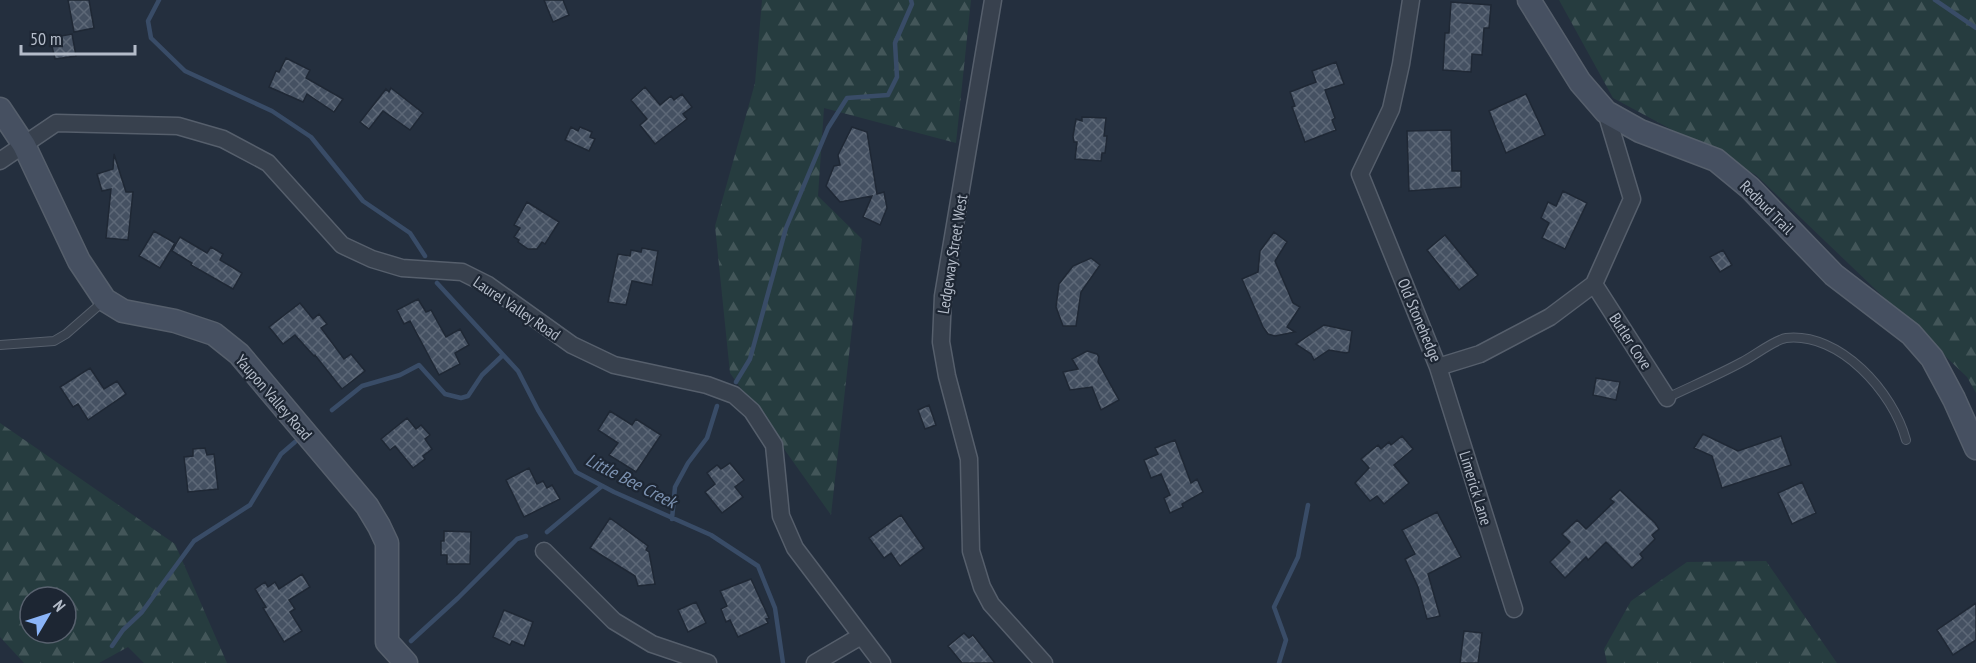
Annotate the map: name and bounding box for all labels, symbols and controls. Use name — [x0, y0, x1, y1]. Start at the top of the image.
scale bar — [21, 18, 135, 56]
text: 50 m — [30, 27, 62, 50]
street label: Redbud Trail — [1736, 176, 1798, 238]
street label: Ledgeway Street West — [933, 192, 971, 315]
street label: Laurel Valley Road — [470, 272, 564, 344]
street label: Old Stonehedge — [1393, 275, 1447, 365]
street label: Butler Cove — [1605, 309, 1657, 373]
street label: Yaupon Valley Road — [231, 350, 317, 444]
water label: Little Bee Creek — [582, 448, 682, 514]
street label: Limerick Lane — [1455, 449, 1497, 527]
north arrow — [18, 585, 78, 645]
text: N — [49, 596, 70, 615]

